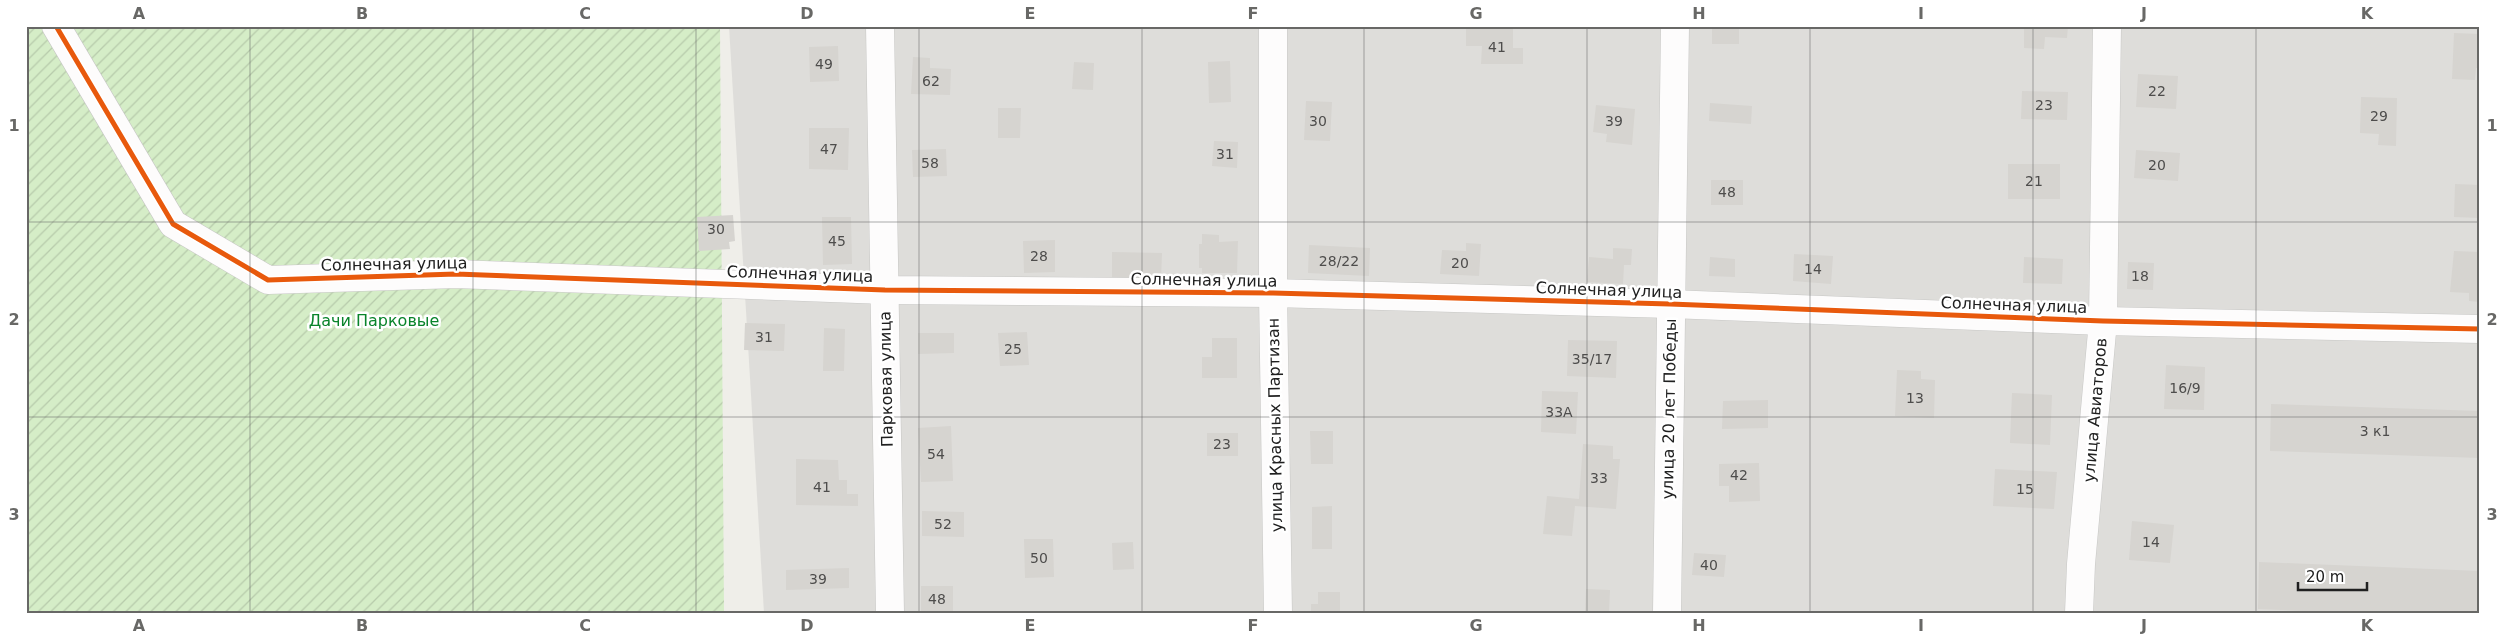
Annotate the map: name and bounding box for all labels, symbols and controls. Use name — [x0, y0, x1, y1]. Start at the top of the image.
text: A — [133, 4, 146, 23]
text: B — [356, 4, 368, 23]
text: C — [579, 4, 591, 23]
text: D — [800, 4, 814, 23]
text: E — [1025, 4, 1035, 23]
text: F — [1248, 4, 1258, 23]
text: G — [1469, 4, 1483, 23]
text: H — [1692, 4, 1706, 23]
text: I — [1918, 4, 1924, 23]
text: J — [2140, 4, 2147, 23]
text: K — [2361, 4, 2374, 23]
house number: 41 — [1488, 39, 1506, 55]
house number: 49 — [815, 56, 833, 72]
house number: 62 — [922, 73, 940, 89]
house number: 22 — [2148, 83, 2166, 99]
house number: 23 — [2035, 97, 2053, 113]
house number: 29 — [2370, 108, 2388, 124]
house number: 30 — [1309, 113, 1327, 129]
house number: 39 — [1605, 113, 1623, 129]
text: 1 — [8, 116, 20, 135]
text: 1 — [2486, 116, 2498, 135]
house number: 47 — [820, 141, 838, 157]
house number: 31 — [1216, 146, 1234, 162]
house number: 58 — [921, 155, 939, 171]
house number: 20 — [2148, 157, 2166, 173]
house number: 21 — [2025, 173, 2043, 189]
house number: 48 — [1718, 184, 1736, 200]
house number: 30 — [707, 221, 725, 237]
house number: 45 — [828, 233, 846, 249]
house number: 28 — [1030, 248, 1048, 264]
street label: Солнечная улица — [320, 253, 468, 275]
house number: 28/22 — [1319, 253, 1359, 269]
house number: 20 — [1451, 255, 1469, 271]
house number: 14 — [1804, 261, 1822, 277]
street label: Солнечная улица — [726, 262, 874, 286]
house number: 18 — [2131, 268, 2149, 284]
street label: Солнечная улица — [1130, 269, 1278, 291]
street label: Солнечная улица — [1535, 278, 1683, 302]
street label: Солнечная улица — [1940, 293, 2088, 317]
text: 2 — [8, 310, 20, 329]
text: 2 — [2486, 310, 2498, 329]
park label: Дачи Парковые — [309, 311, 439, 330]
street label: Парковая улица — [875, 311, 897, 447]
street label: улица Красных Партизан — [1264, 318, 1286, 532]
street label: улица 20 лет Победы — [1658, 318, 1680, 500]
house number: 31 — [755, 329, 773, 345]
street label: улица Авиаторов — [2079, 337, 2111, 483]
house number: 25 — [1004, 341, 1022, 357]
house number: 35/17 — [1572, 351, 1612, 367]
house number: 16/9 — [2169, 380, 2201, 396]
house number: 13 — [1906, 390, 1924, 406]
house number: 33А — [1545, 404, 1573, 420]
house number: 3 к1 — [2360, 423, 2390, 439]
house number: 23 — [1213, 436, 1231, 452]
house number: 54 — [927, 446, 945, 462]
house number: 42 — [1730, 467, 1748, 483]
house number: 33 — [1590, 470, 1608, 486]
house number: 41 — [813, 479, 831, 495]
house number: 15 — [2016, 481, 2034, 497]
text: 3 — [8, 505, 20, 524]
text: 3 — [2486, 505, 2498, 524]
house number: 52 — [934, 516, 952, 532]
house number: 14 — [2142, 534, 2160, 550]
house number: 50 — [1030, 550, 1048, 566]
house number: 40 — [1700, 557, 1718, 573]
scale bar — [2298, 559, 2367, 591]
text: 20 m — [2306, 568, 2344, 586]
house number: 39 — [809, 571, 827, 587]
house number: 48 — [928, 591, 946, 607]
text: A — [133, 616, 146, 635]
text: B — [356, 616, 368, 635]
text: C — [579, 616, 591, 635]
text: D — [800, 616, 814, 635]
text: E — [1025, 616, 1035, 635]
text: F — [1248, 616, 1258, 635]
text: G — [1469, 616, 1483, 635]
text: H — [1692, 616, 1706, 635]
text: I — [1918, 616, 1924, 635]
text: J — [2140, 616, 2147, 635]
text: K — [2361, 616, 2374, 635]

